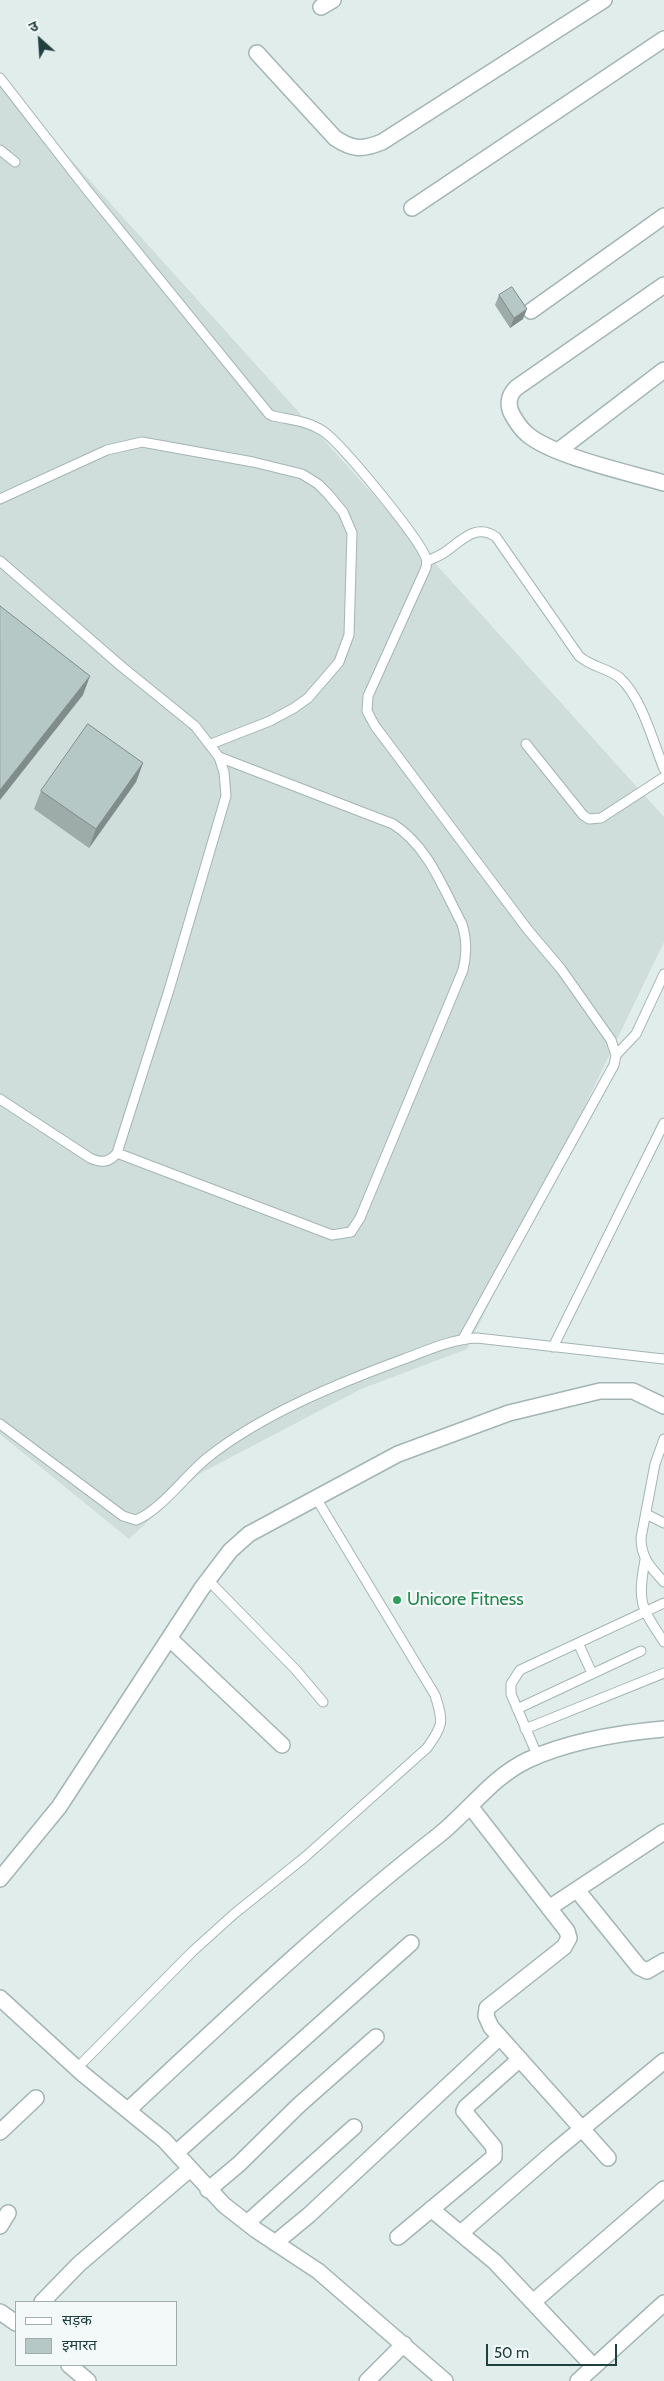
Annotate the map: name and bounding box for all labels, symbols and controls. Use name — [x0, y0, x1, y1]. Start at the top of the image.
north arrow — [15, 15, 65, 65]
text: उ — [26, 17, 41, 36]
place label: Unicore Fitness — [407, 1589, 524, 1611]
marker: Unicore Fitness — [391, 1594, 403, 1606]
legend — [15, 2301, 178, 2366]
text: सड़क — [62, 2311, 92, 2329]
scale bar — [489, 2334, 620, 2366]
text: इमारत — [62, 2336, 97, 2354]
text: 50 m — [494, 2344, 529, 2362]

